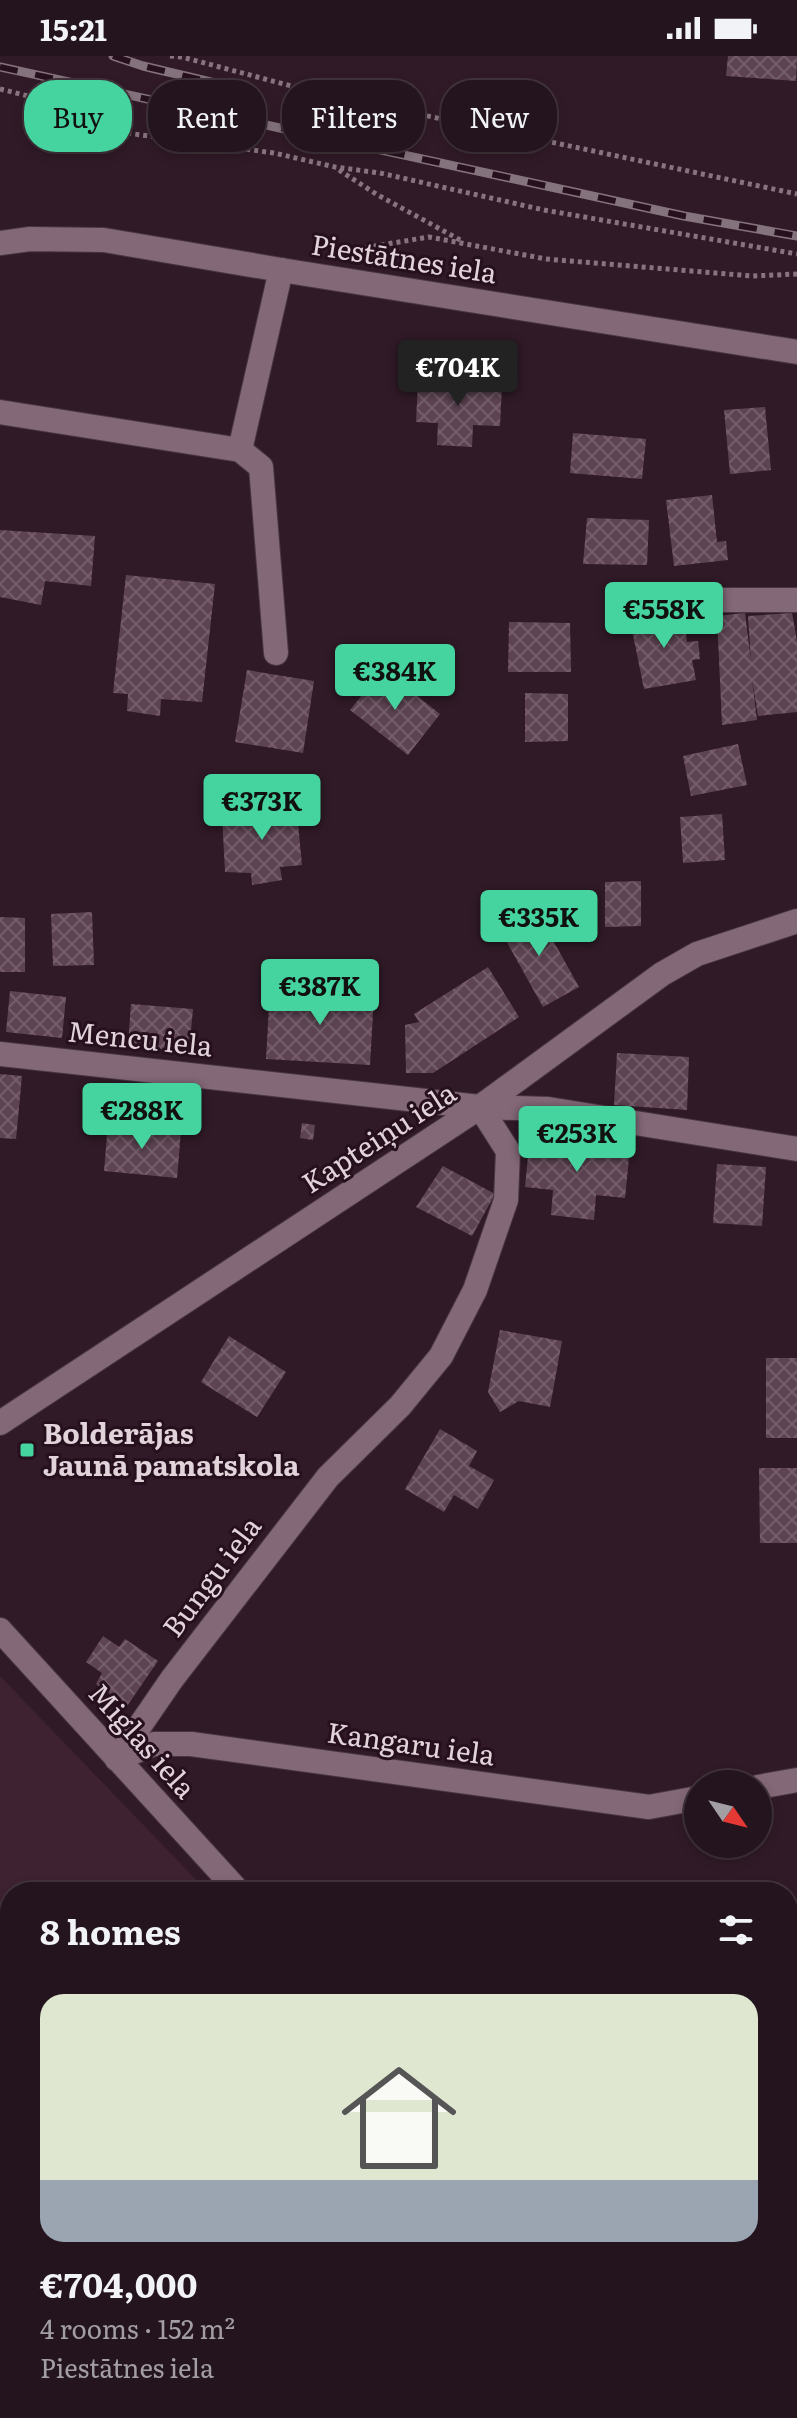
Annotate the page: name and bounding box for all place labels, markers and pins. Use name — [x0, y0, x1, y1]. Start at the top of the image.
pin: €704K — [402, 340, 514, 408]
pin: €558K — [608, 582, 720, 650]
pin: €384K — [339, 644, 451, 712]
pin: €373K — [206, 774, 318, 842]
pin: €335K — [483, 890, 595, 958]
pin: €387K — [264, 959, 376, 1027]
pin: €288K — [86, 1083, 198, 1151]
pin: €253K — [521, 1106, 633, 1174]
place label: Bolderājas Jaunā pamatskola — [43, 1411, 300, 1485]
marker: Bolderājas Jaunā pamatskola — [18, 1441, 36, 1459]

